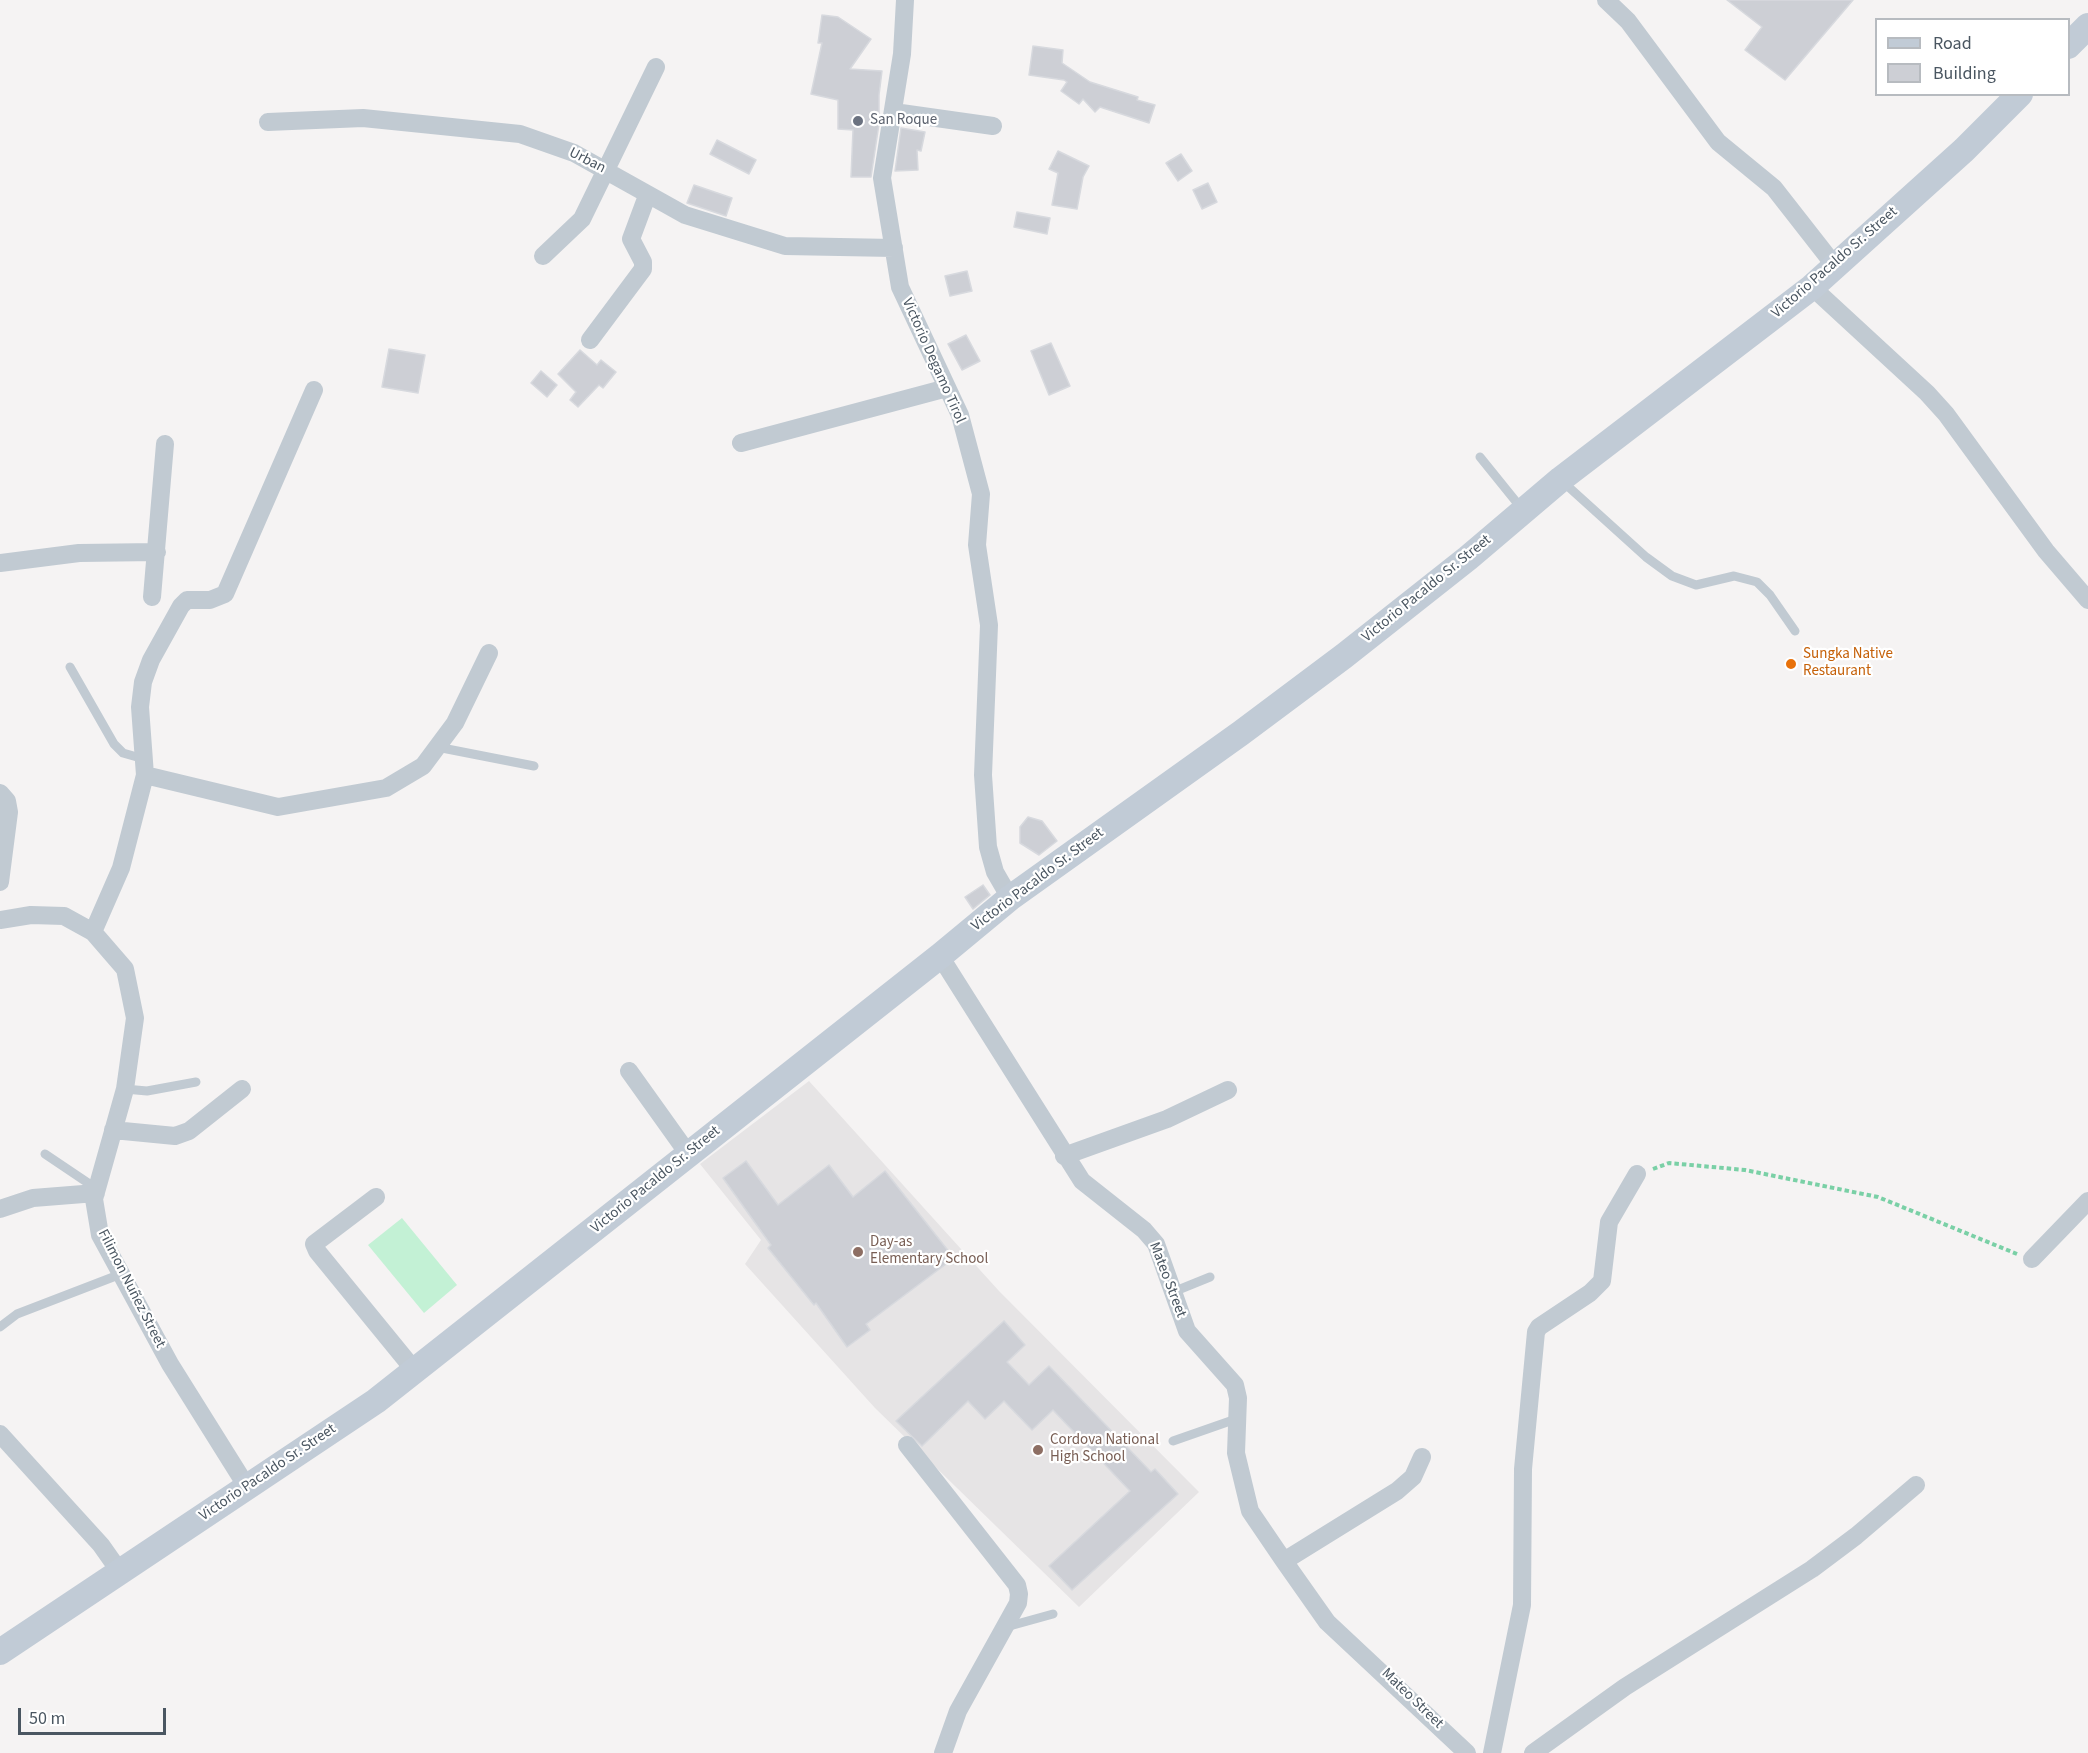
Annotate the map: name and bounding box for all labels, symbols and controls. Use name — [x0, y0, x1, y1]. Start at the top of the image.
legend — [1875, 18, 2070, 96]
text: Road — [1933, 31, 1972, 56]
text: Building — [1933, 61, 1996, 86]
place label: San Roque — [870, 112, 937, 130]
marker: San Roque — [851, 114, 865, 128]
street label: Urban — [566, 144, 608, 178]
street label: Victorio Pacaldo Sr. Street — [1768, 203, 1902, 323]
street label: Victorio Degamo Tirol — [897, 296, 969, 426]
street label: Victorio Pacaldo Sr. Street — [1359, 531, 1495, 647]
place label: Sungka Native Restaurant — [1803, 646, 1893, 681]
marker: Sungka Native Restaurant — [1784, 657, 1798, 671]
street label: Victorio Pacaldo Sr. Street — [968, 824, 1108, 936]
street label: Victorio Pacaldo Sr. Street — [588, 1122, 724, 1238]
street label: Filimon Nuñez Street — [93, 1227, 169, 1351]
place label: Day-as Elementary School — [870, 1234, 988, 1269]
street label: Mateo Street — [1144, 1240, 1190, 1320]
marker: Day-as Elementary School — [851, 1245, 865, 1259]
street label: Victorio Pacaldo Sr. Street — [196, 1421, 340, 1525]
place label: Cordova National High School — [1050, 1432, 1159, 1467]
marker: Cordova National High School — [1031, 1443, 1045, 1457]
street label: Mateo Street — [1377, 1665, 1447, 1733]
scale bar — [21, 1696, 170, 1734]
text: 50 m — [29, 1706, 65, 1731]

